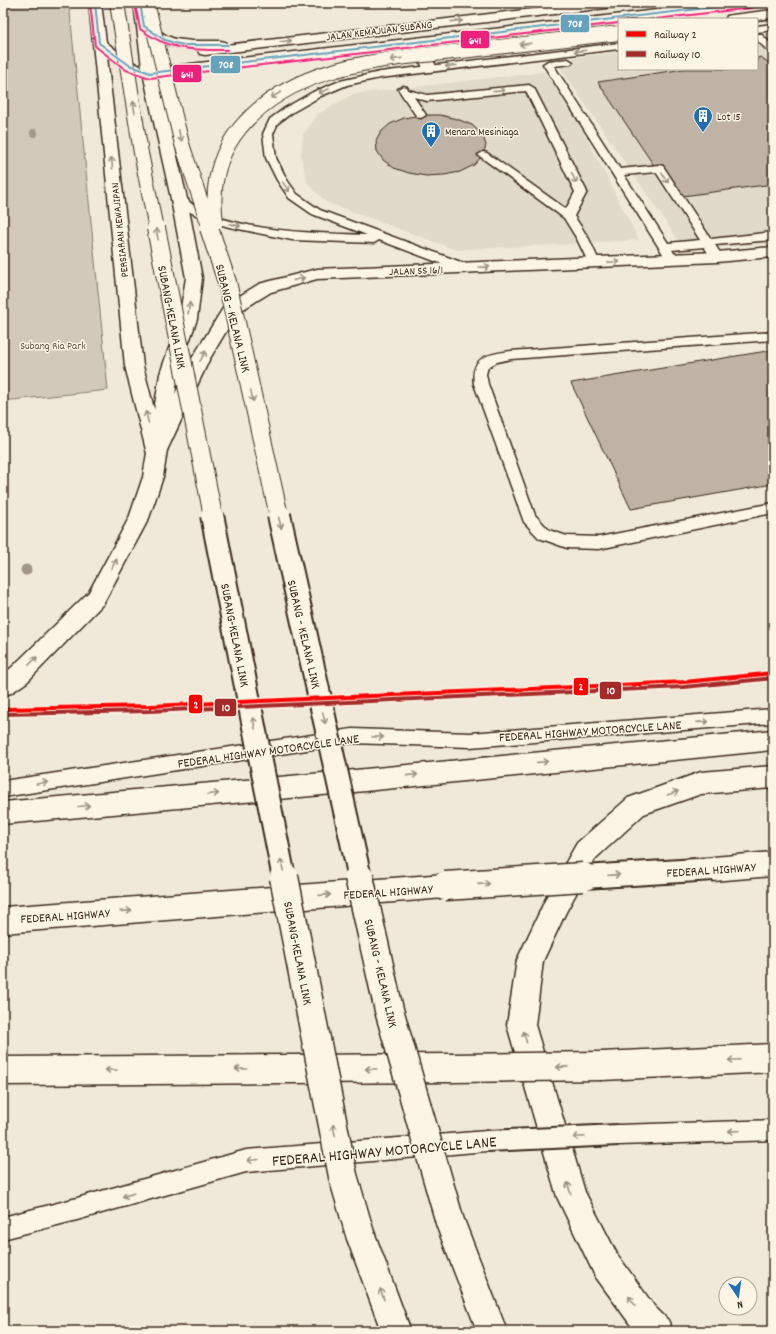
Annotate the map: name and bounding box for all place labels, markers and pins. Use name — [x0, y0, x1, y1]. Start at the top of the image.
building icon: Lot 15 — [692, 105, 714, 133]
place label: Lot 15 — [717, 110, 740, 126]
building icon: Menara Mesiniaga — [420, 120, 442, 148]
place label: Menara Mesiniaga — [445, 125, 519, 141]

